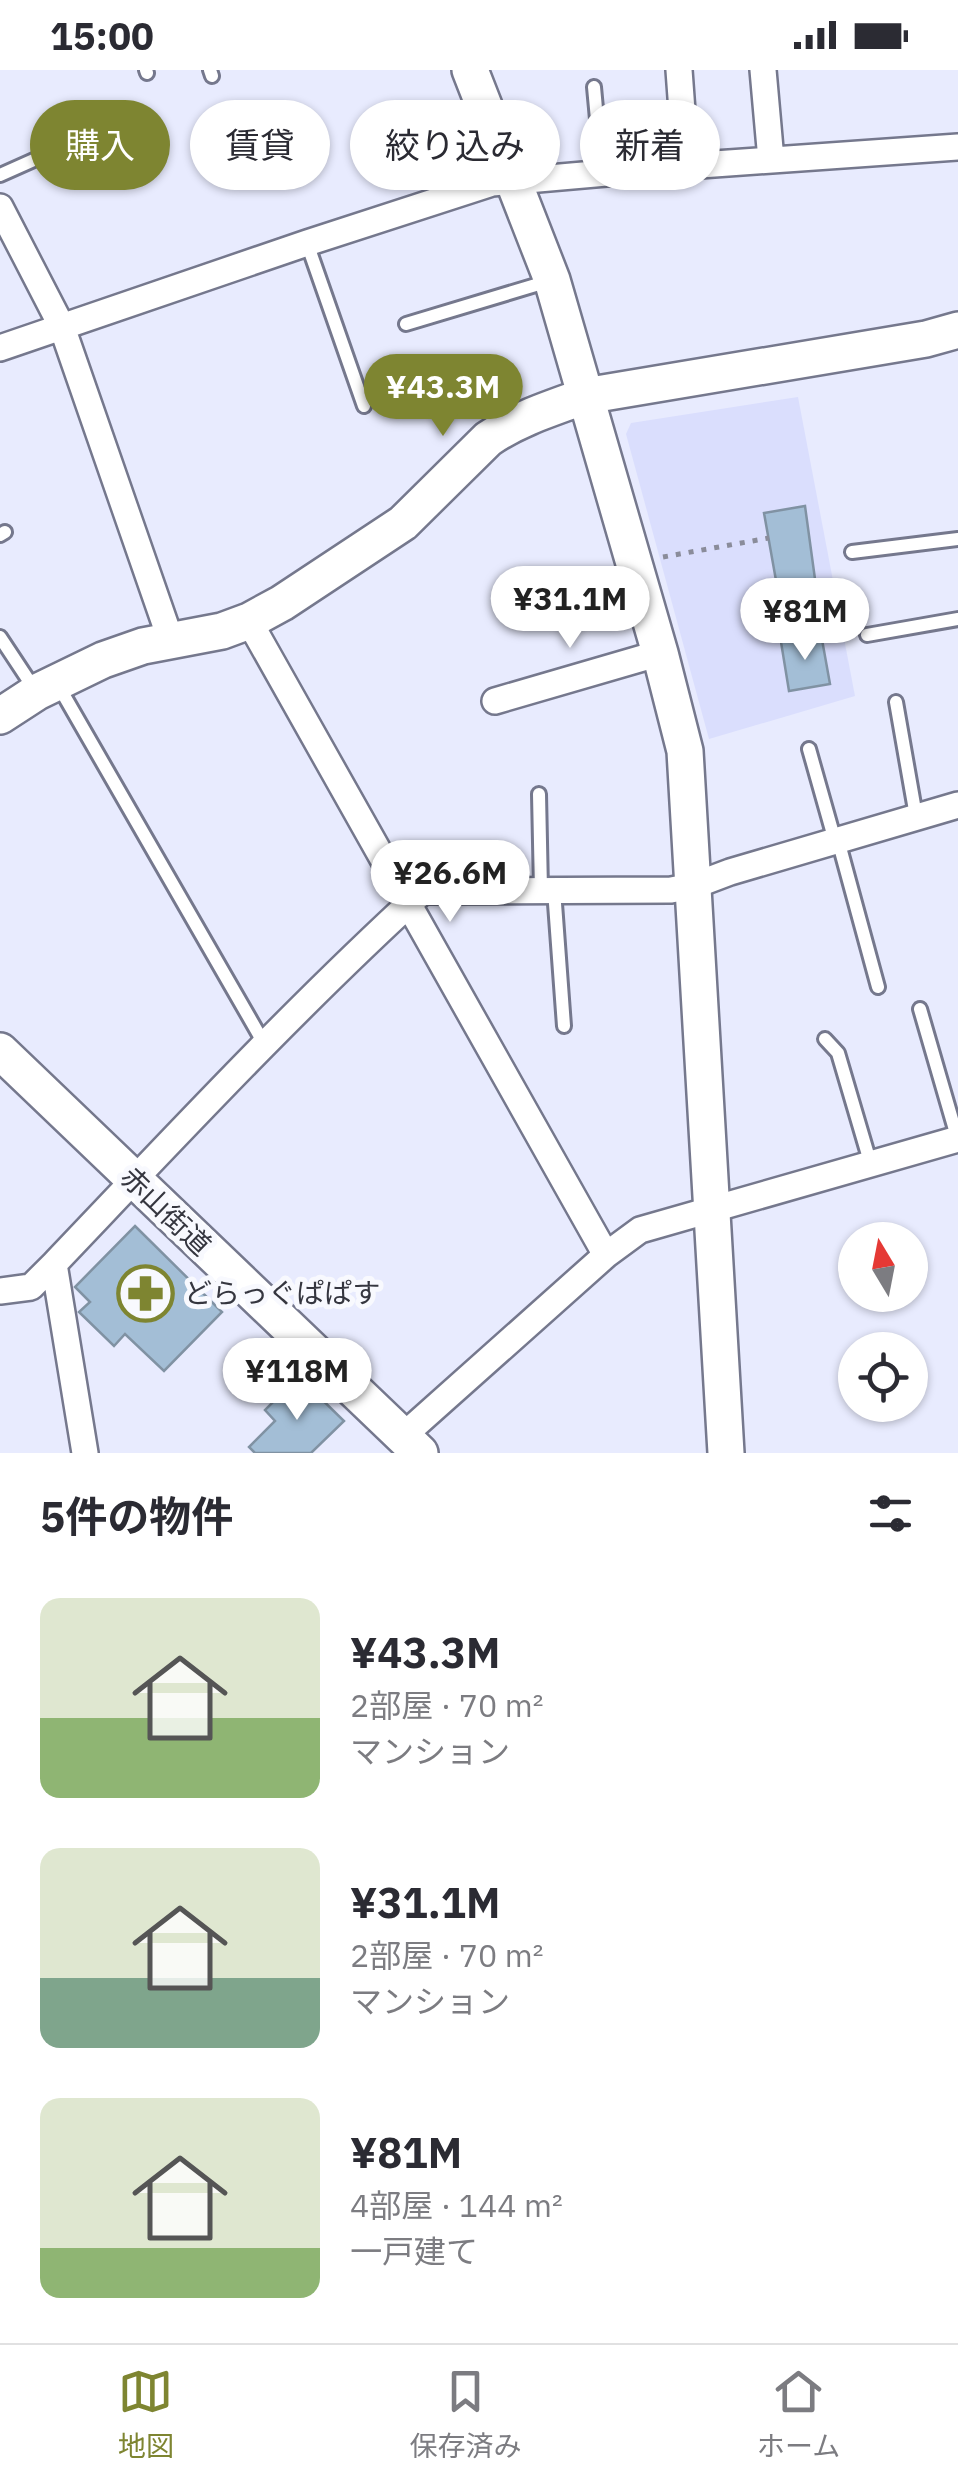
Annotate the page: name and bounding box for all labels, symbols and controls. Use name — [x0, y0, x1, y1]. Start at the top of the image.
text: 15:00 — [50, 11, 154, 60]
chip: 購入 — [30, 100, 170, 190]
chip: 賃貸 — [190, 100, 330, 190]
chip: 絞り込み — [350, 100, 560, 190]
chip: 新着 — [580, 100, 720, 190]
pin: ¥43.3M — [362, 354, 524, 439]
text: ¥43.3M — [386, 365, 500, 407]
pin: ¥31.1M — [489, 566, 651, 651]
text: ¥31.1M — [513, 577, 627, 619]
pin: ¥81M — [746, 578, 864, 663]
text: ¥81M — [762, 589, 848, 631]
pin: ¥26.6M — [369, 840, 531, 925]
text: ¥26.6M — [393, 851, 507, 893]
street label: 赤山街道 — [113, 1158, 219, 1263]
north arrow — [838, 1222, 928, 1312]
map controls — [838, 1222, 928, 1422]
pharmacy icon: どらっぐぱぱす — [115, 1263, 175, 1323]
place label: どらっぐぱぱす — [184, 1274, 380, 1311]
button: locate — [838, 1332, 928, 1422]
pin: ¥118M — [227, 1338, 367, 1423]
text: ¥118M — [245, 1349, 349, 1391]
icon: filters — [863, 1486, 918, 1541]
text: 5件の物件 — [40, 1489, 233, 1544]
text: ¥43.3M — [350, 1625, 500, 1680]
icon: home — [120, 1638, 240, 1758]
text: 2部屋 · 70 m² — [350, 1684, 544, 1726]
text: マンション — [350, 1730, 510, 1772]
text: ¥31.1M — [350, 1875, 500, 1930]
icon: home — [120, 1888, 240, 2008]
text: 2部屋 · 70 m² — [350, 1934, 544, 1976]
text: マンション — [350, 1980, 510, 2022]
text: ¥81M — [350, 2125, 462, 2180]
icon: home — [120, 2138, 240, 2258]
text: 4部屋 · 144 m² — [350, 2184, 563, 2226]
text: 一戸建て — [350, 2230, 478, 2272]
tab: 地図 — [118, 2364, 174, 2464]
tab: 保存済み — [409, 2364, 521, 2464]
tab: ホーム — [757, 2364, 840, 2464]

